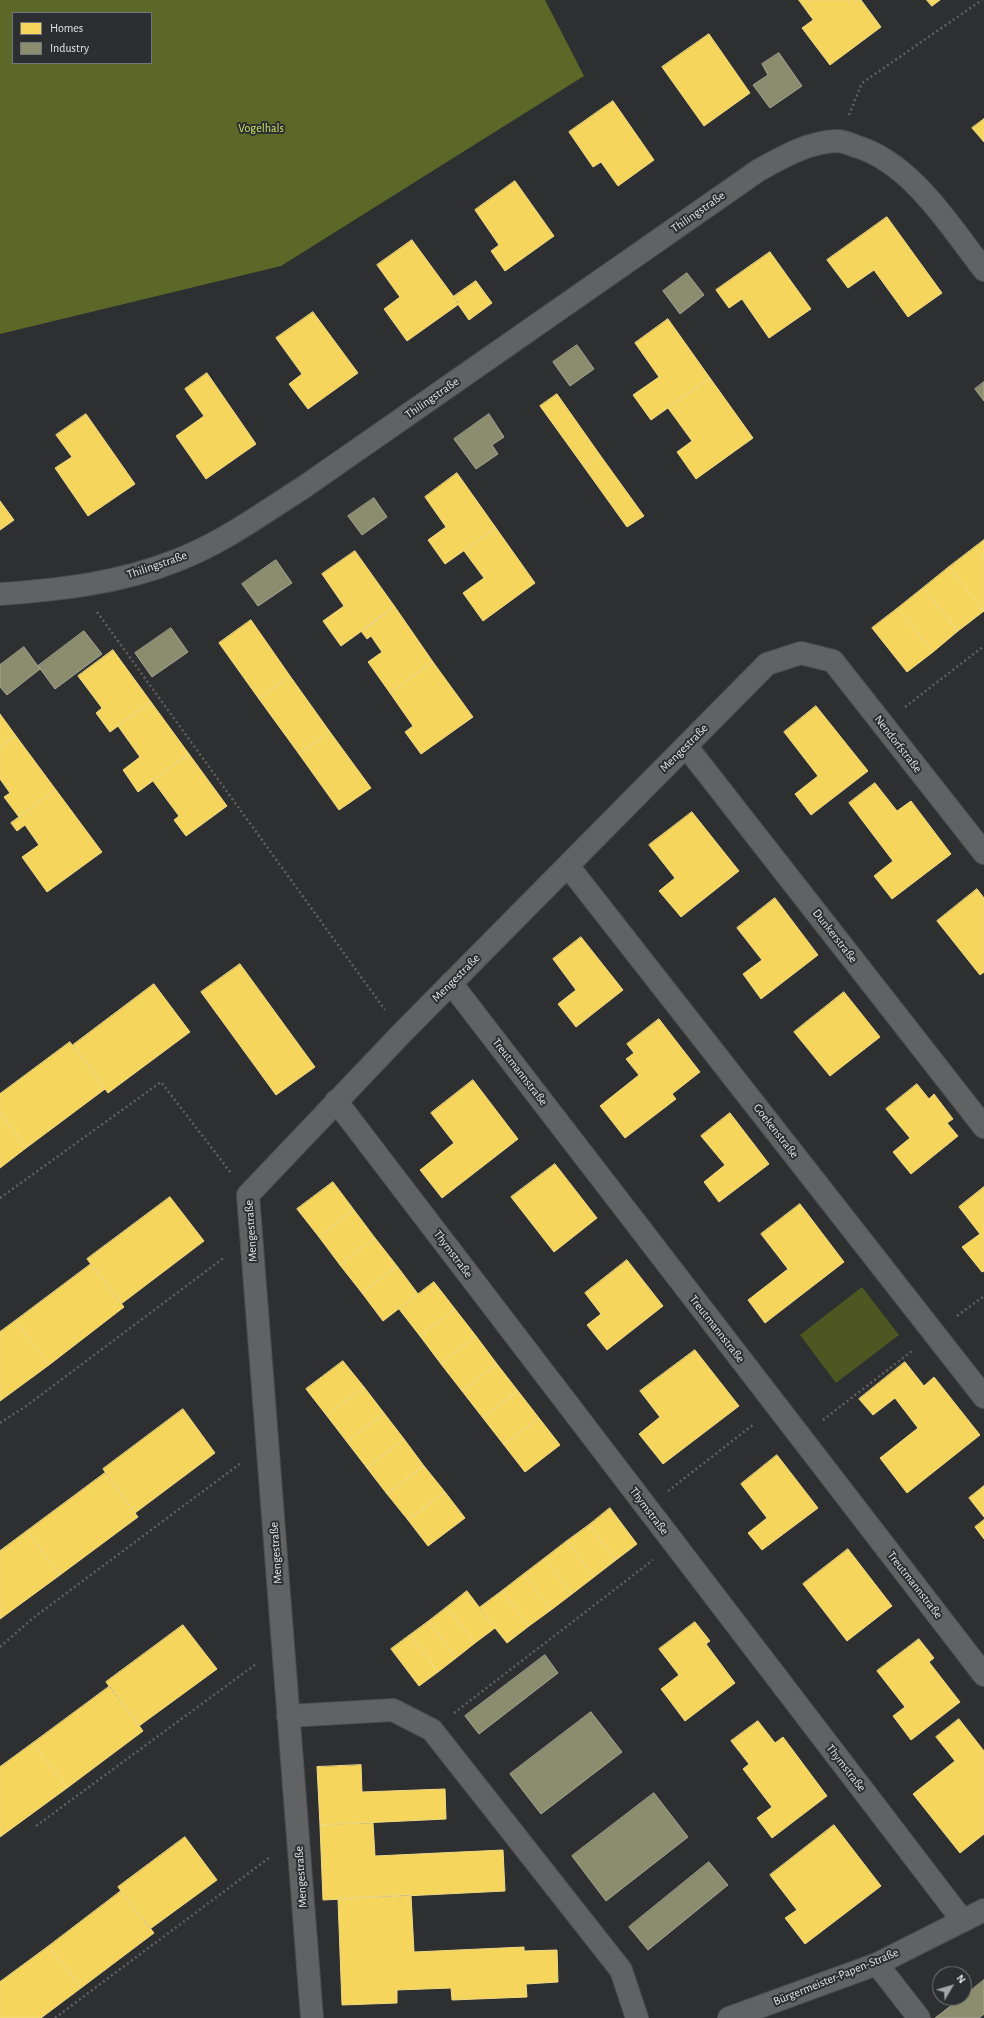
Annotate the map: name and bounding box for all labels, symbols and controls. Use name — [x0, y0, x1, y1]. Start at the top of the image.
legend — [12, 12, 152, 64]
text: Homes — [50, 22, 83, 34]
text: Industry — [50, 42, 89, 54]
park label: Vogelhals — [238, 121, 284, 135]
street label: Thilingstraße — [668, 188, 728, 236]
street label: Thilingstraße — [402, 374, 462, 422]
street label: Thilingstraße — [125, 548, 189, 582]
street label: Nendorfstraße — [871, 712, 925, 776]
street label: Mengestraße — [657, 721, 711, 775]
street label: Dunkerstraße — [810, 906, 860, 966]
street label: Mengestraße — [429, 951, 483, 1005]
street label: Treutmannstraße — [489, 1035, 551, 1109]
street label: Goekenstraße — [750, 1101, 802, 1161]
street label: Mengestraße — [242, 1200, 260, 1262]
street label: Thymstraße — [430, 1227, 476, 1281]
street label: Treutmannstraße — [686, 1292, 748, 1366]
street label: Thymstraße — [626, 1484, 672, 1538]
street label: Mengestraße — [267, 1522, 285, 1584]
street label: Treutmannstraße — [884, 1548, 946, 1622]
street label: Thymstraße — [823, 1741, 869, 1795]
street label: Mengestraße — [292, 1846, 310, 1908]
street label: Bürgermeister-Papen-Straße — [771, 1945, 901, 2009]
north arrow — [932, 1966, 972, 2006]
text: N — [954, 1973, 968, 1985]

